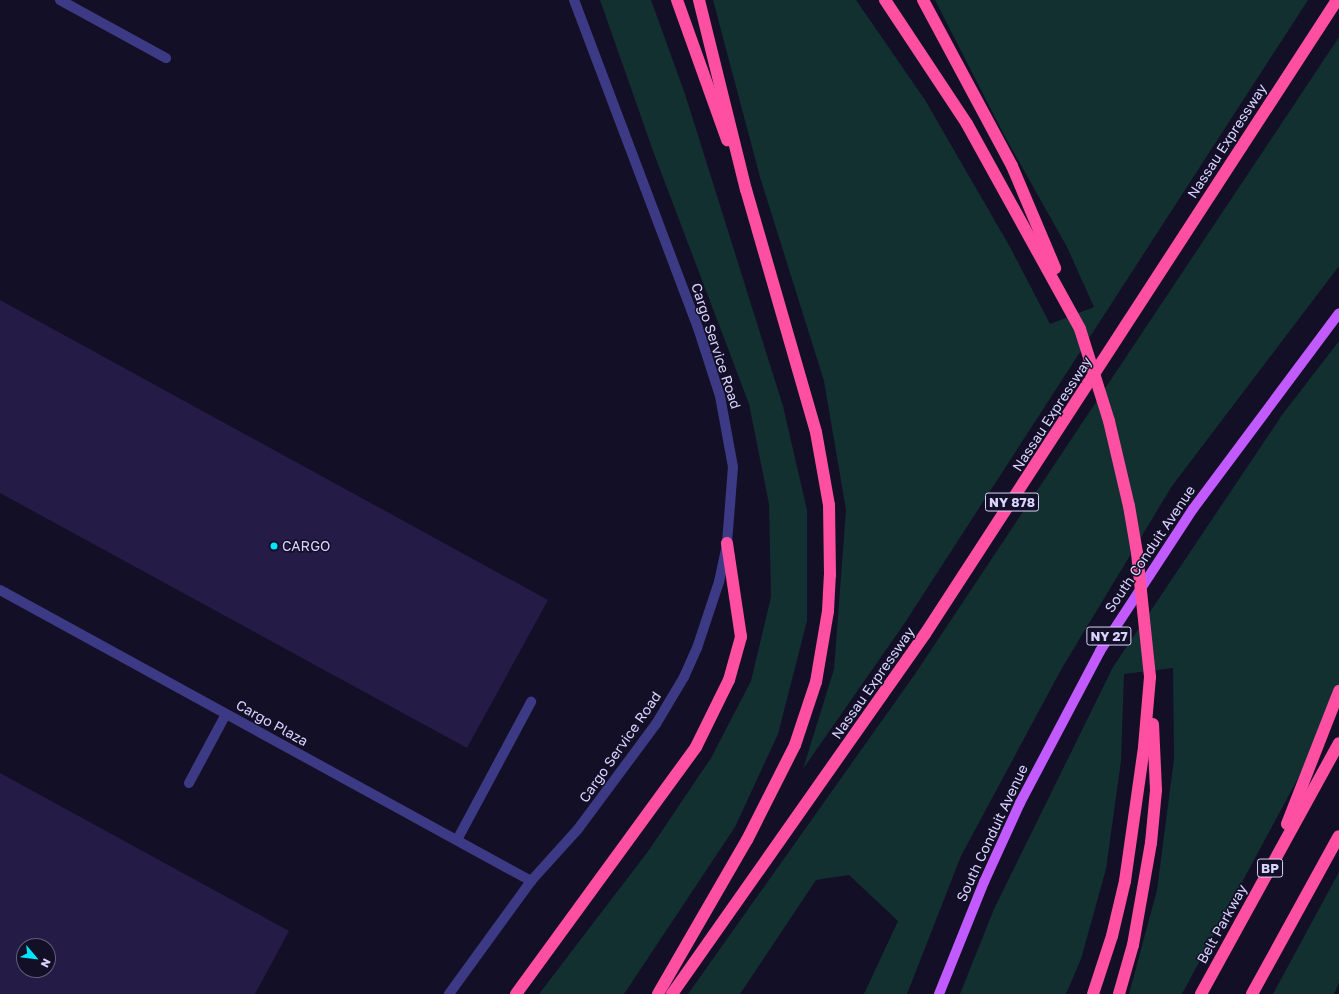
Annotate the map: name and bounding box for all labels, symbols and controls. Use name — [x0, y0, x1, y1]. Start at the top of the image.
street label: Nassau Expressway — [1184, 81, 1270, 201]
street label: Cargo Service Road — [688, 281, 744, 411]
street label: Nassau Expressway — [1009, 354, 1095, 474]
street label: South Conduit Avenue — [1101, 482, 1199, 616]
road number: NY 878 — [985, 491, 1039, 513]
place label: CARGO — [282, 538, 330, 554]
marker: CARGO — [269, 541, 279, 551]
street label: Nassau Expressway — [828, 624, 918, 742]
road number: NY 27 — [1086, 625, 1132, 647]
street label: Cargo Service Road — [575, 688, 665, 806]
street label: Cargo Plaza — [233, 696, 311, 750]
street label: South Conduit Avenue — [953, 762, 1031, 904]
road number: BP — [1257, 857, 1283, 879]
street label: Belt Parkway — [1193, 882, 1251, 966]
north arrow — [16, 938, 56, 978]
text: N — [38, 957, 54, 970]

